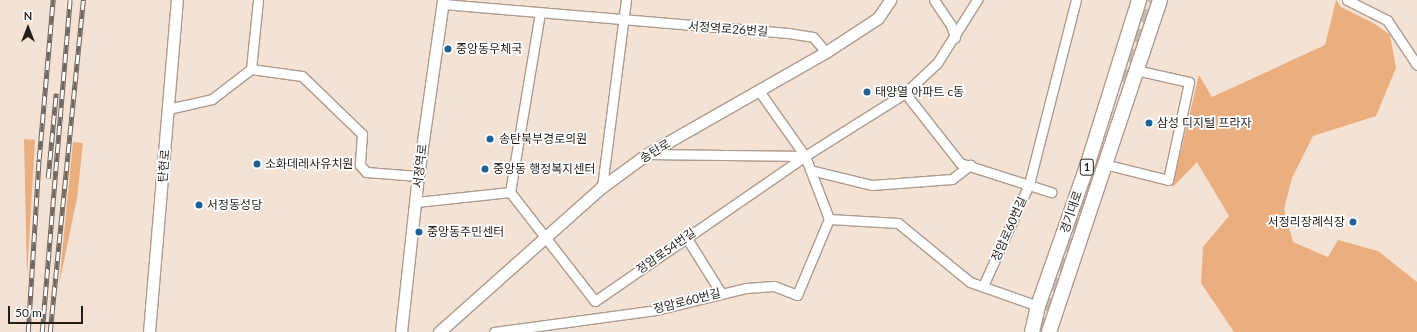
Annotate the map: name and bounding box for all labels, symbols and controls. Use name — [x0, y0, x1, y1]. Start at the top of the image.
north arrow — [8, 8, 48, 48]
text: N — [24, 9, 32, 22]
street label: 서정역로26번길 — [688, 19, 768, 39]
place label: 중앙동우체국 — [456, 42, 522, 56]
marker: 중앙동우체국 — [443, 44, 453, 54]
place label: 태양열 아파트 c동 — [875, 85, 964, 99]
marker: 태양열 아파트 c동 — [862, 87, 872, 97]
place label: 삼성 디지털 프라자 — [1157, 116, 1251, 130]
marker: 삼성 디지털 프라자 — [1144, 118, 1154, 128]
place label: 송탄북부경로의원 — [499, 132, 587, 146]
marker: 송탄북부경로의원 — [484, 133, 496, 145]
street label: 송탄로 — [637, 136, 673, 166]
street label: 서정역로 — [410, 143, 430, 189]
street label: 탄현로 — [155, 149, 173, 183]
place label: 소화데레사유치원 — [265, 157, 353, 171]
road number: 1 — [1079, 158, 1095, 176]
marker: 소화데레사유치원 — [252, 159, 262, 169]
place label: 중앙동 행정복지센터 — [493, 162, 595, 176]
marker: 중앙동 행정복지센터 — [480, 164, 490, 174]
street label: 경기대로 — [1057, 189, 1085, 235]
street label: 정암로60번길 — [988, 194, 1030, 264]
place label: 서정동성당 — [207, 198, 262, 212]
marker: 서정동성당 — [194, 200, 204, 210]
place label: 서정리장례식장 — [1268, 215, 1345, 229]
marker: 서정리장례식장 — [1348, 217, 1358, 227]
place label: 중앙동주민센터 — [427, 225, 504, 239]
street label: 정암로54번길 — [634, 225, 698, 277]
marker: 중앙동주민센터 — [414, 227, 424, 237]
street label: 정암로60번길 — [652, 286, 722, 316]
scale bar — [10, 298, 85, 324]
text: 50 m — [15, 305, 42, 320]

